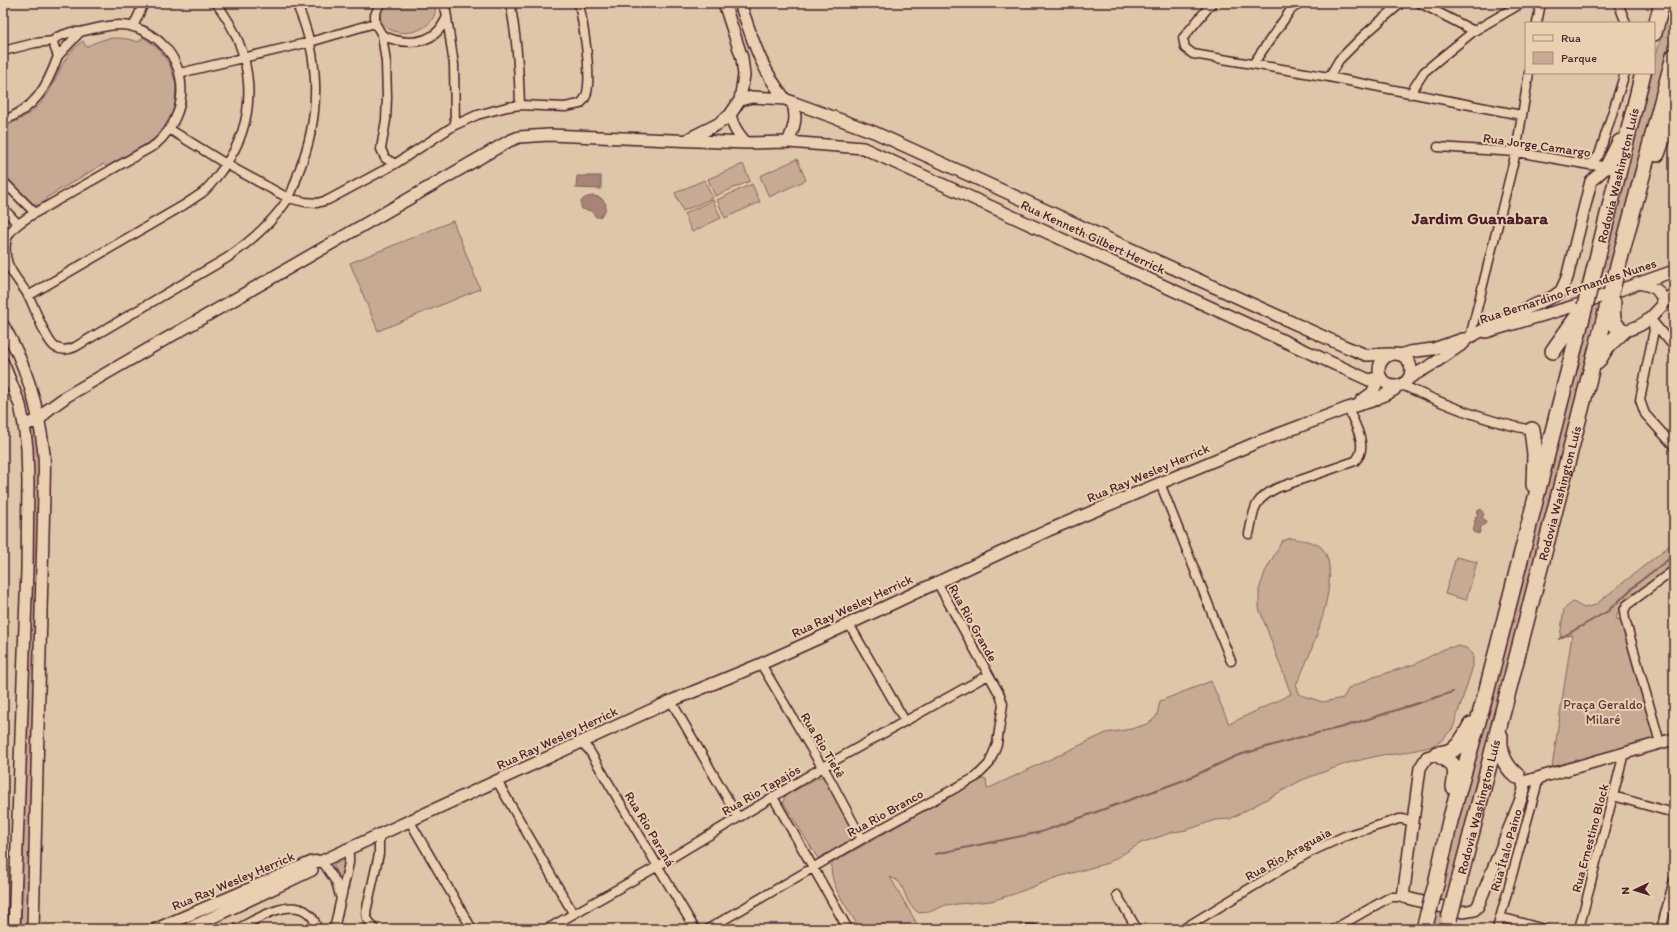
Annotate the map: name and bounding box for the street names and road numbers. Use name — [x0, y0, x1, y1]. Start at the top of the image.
street label: Rodovia Washington Luís — [1594, 106, 1642, 245]
street label: Rua Jorge Camargo — [1482, 130, 1592, 160]
street label: Rua Kenneth Gilbert Herrick — [1018, 197, 1168, 277]
street label: Rua Bernardino Fernandes Nunes — [1478, 255, 1658, 327]
street label: Rodovia Washington Luís — [1535, 424, 1584, 562]
street label: Rua Ray Wesley Herrick — [1085, 440, 1212, 506]
street label: Rua Ray Wesley Herrick — [789, 571, 915, 641]
street label: Rua Rio Grande — [946, 582, 1000, 664]
street label: Rua Ray Wesley Herrick — [494, 703, 620, 773]
street label: Rua Rio Tietê — [798, 710, 848, 780]
street label: Rodovia Washington Luís — [1454, 737, 1503, 876]
street label: Rua Rio Tapajós — [719, 761, 803, 819]
street label: Rua Ernestino Block — [1568, 782, 1612, 894]
street label: Rua Rio Branco — [844, 786, 926, 840]
street label: Rua Rio Paraná — [622, 789, 678, 869]
street label: Rua Ítalo Paino — [1487, 807, 1525, 893]
street label: Rua Rio Araguaia — [1242, 824, 1334, 884]
street label: Rua Ray Wesley Herrick — [170, 848, 297, 914]

